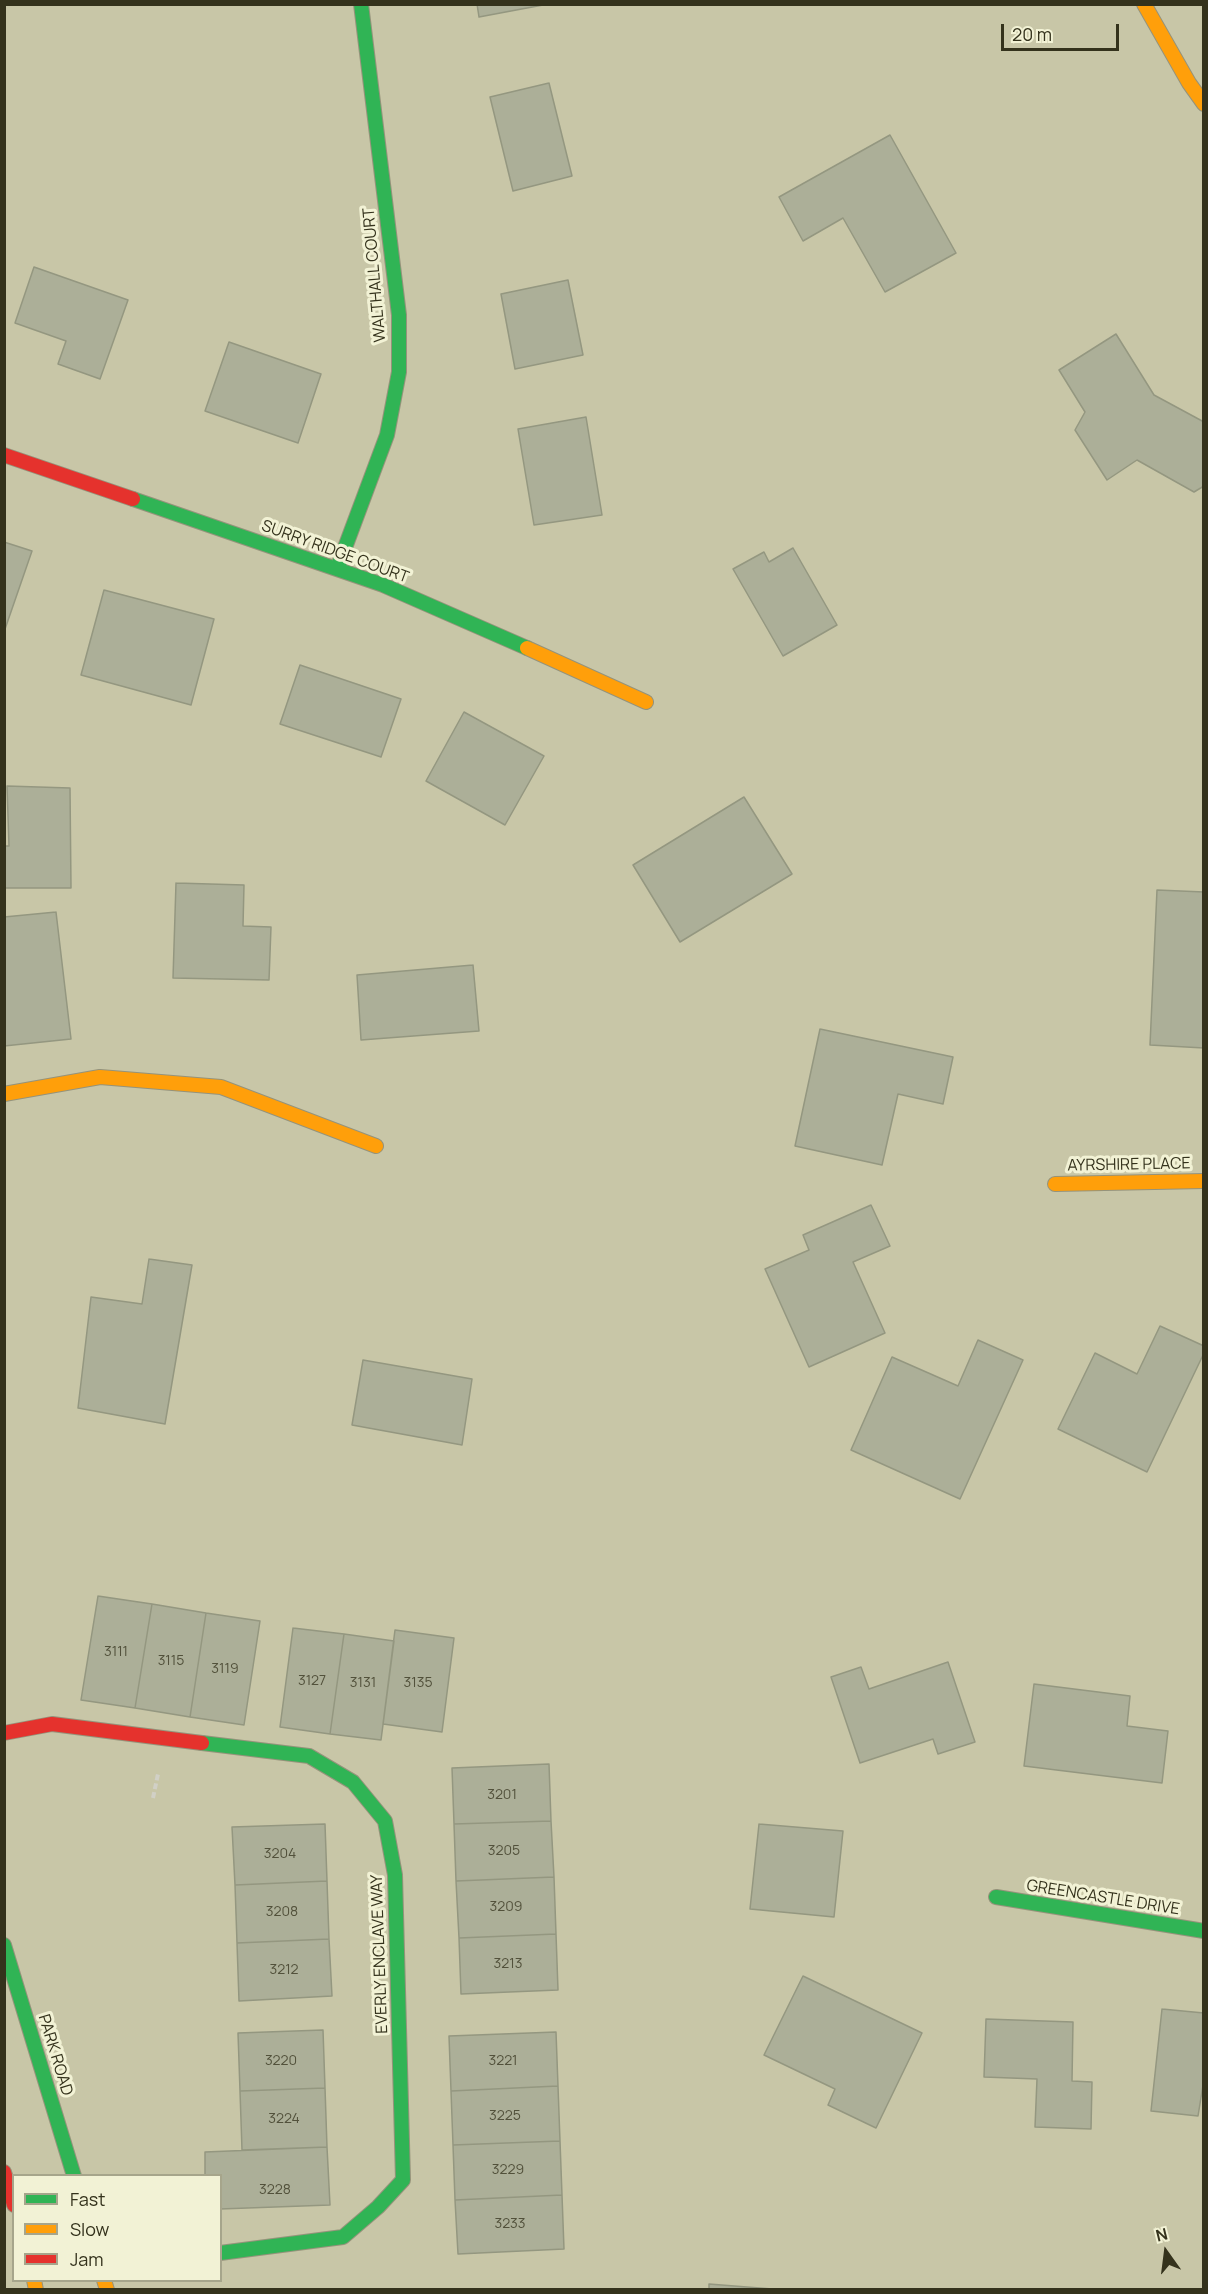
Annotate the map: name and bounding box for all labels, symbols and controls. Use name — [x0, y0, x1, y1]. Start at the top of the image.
scale bar — [1004, 12, 1122, 50]
text: 20 m — [1012, 22, 1052, 46]
street label: WALTHALL COURT — [360, 207, 390, 343]
street label: SURRY RIDGE COURT — [259, 516, 411, 588]
street label: AYRSHIRE PLACE — [1067, 1154, 1191, 1176]
house number: 3111 — [104, 1644, 128, 1660]
house number: 3115 — [158, 1653, 184, 1669]
house number: 3119 — [211, 1661, 239, 1677]
house number: 3127 — [298, 1673, 326, 1689]
house number: 3131 — [350, 1675, 376, 1691]
house number: 3135 — [403, 1675, 433, 1691]
house number: 3201 — [487, 1787, 517, 1803]
house number: 3205 — [488, 1843, 520, 1859]
house number: 3204 — [264, 1846, 296, 1862]
street label: EVERLY ENCLAVE WAY — [368, 1874, 392, 2034]
street label: GREENCASTLE DRIVE — [1025, 1876, 1181, 1920]
house number: 3209 — [490, 1899, 522, 1915]
house number: 3208 — [266, 1904, 298, 1920]
house number: 3213 — [494, 1956, 522, 1972]
house number: 3212 — [269, 1962, 299, 1978]
street label: PARK ROAD — [34, 2012, 76, 2098]
house number: 3220 — [265, 2053, 297, 2069]
house number: 3221 — [488, 2053, 518, 2069]
house number: 3225 — [489, 2108, 521, 2124]
house number: 3224 — [268, 2111, 300, 2127]
house number: 3229 — [492, 2162, 524, 2178]
legend — [12, 2174, 222, 2282]
house number: 3228 — [259, 2182, 291, 2198]
text: Fast — [70, 2187, 105, 2211]
house number: 3233 — [494, 2216, 526, 2232]
text: Slow — [70, 2217, 109, 2241]
north arrow — [1136, 2222, 1196, 2282]
text: N — [1153, 2222, 1170, 2247]
text: Jam — [70, 2247, 104, 2271]

